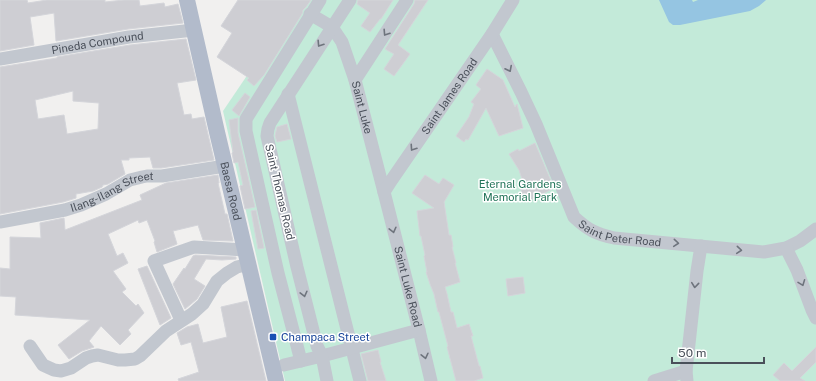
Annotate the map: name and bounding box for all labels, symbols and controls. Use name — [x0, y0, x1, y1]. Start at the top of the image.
one-way arrow — [384, 28, 391, 35]
street label: Pineda Compound — [51, 29, 144, 56]
one-way arrow — [318, 40, 325, 47]
street label: Saint James Road — [419, 56, 480, 137]
one-way arrow — [505, 64, 512, 72]
street label: Saint Luke — [349, 80, 375, 135]
street label: Saint Thomas Road — [263, 143, 297, 241]
one-way arrow — [411, 144, 418, 151]
street label: Baesa Road — [218, 160, 244, 222]
street label: Ilang-Ilang Street — [69, 170, 154, 214]
park label: Eternal Gardens Memorial Park — [479, 178, 562, 203]
street label: Saint Peter Road — [576, 217, 662, 248]
one-way arrow — [389, 227, 397, 233]
one-way arrow — [672, 239, 679, 248]
street label: Saint Luke Road — [392, 245, 424, 328]
one-way arrow — [736, 245, 743, 254]
one-way arrow — [797, 279, 805, 286]
one-way arrow — [691, 282, 700, 288]
one-way arrow — [299, 291, 308, 298]
place label: Champaca Street — [281, 331, 370, 343]
marker: Champaca Street — [268, 332, 278, 342]
scale bar — [672, 339, 764, 365]
text: 50 m — [678, 346, 706, 360]
one-way arrow — [420, 353, 428, 359]

